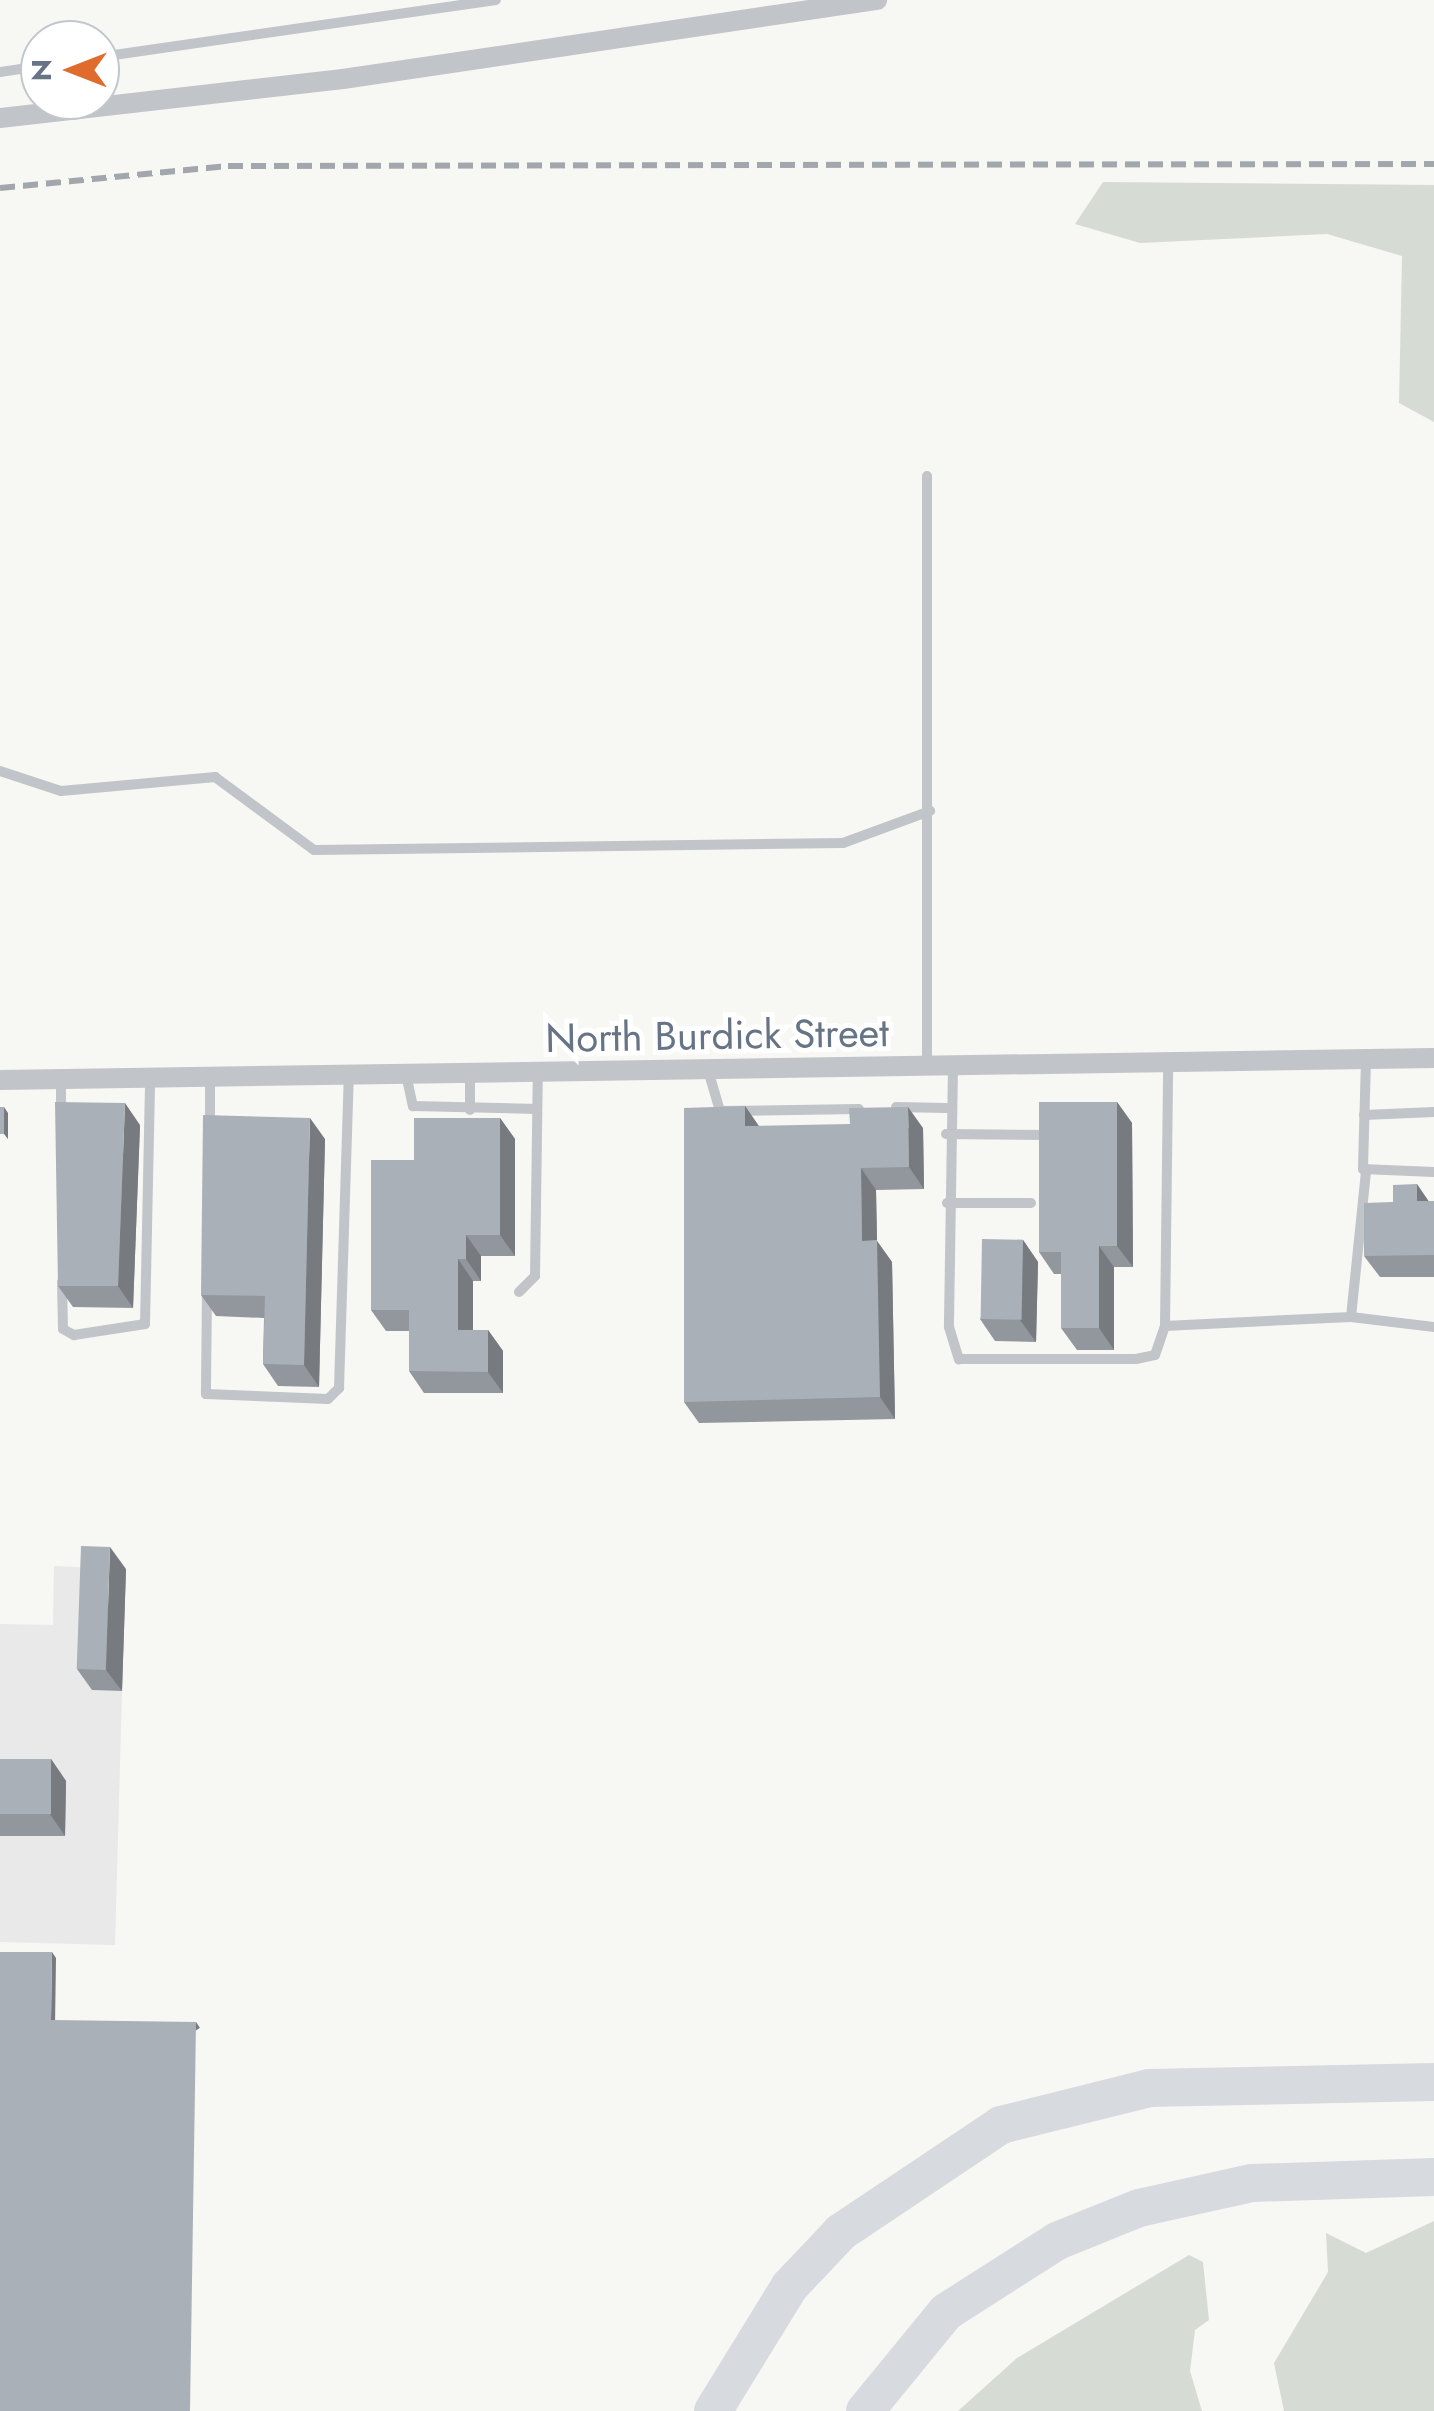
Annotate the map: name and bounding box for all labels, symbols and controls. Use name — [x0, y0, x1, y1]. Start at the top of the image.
north arrow — [20, 20, 120, 120]
text: N — [21, 59, 62, 81]
street label: North Burdick Street — [545, 1008, 889, 1062]

